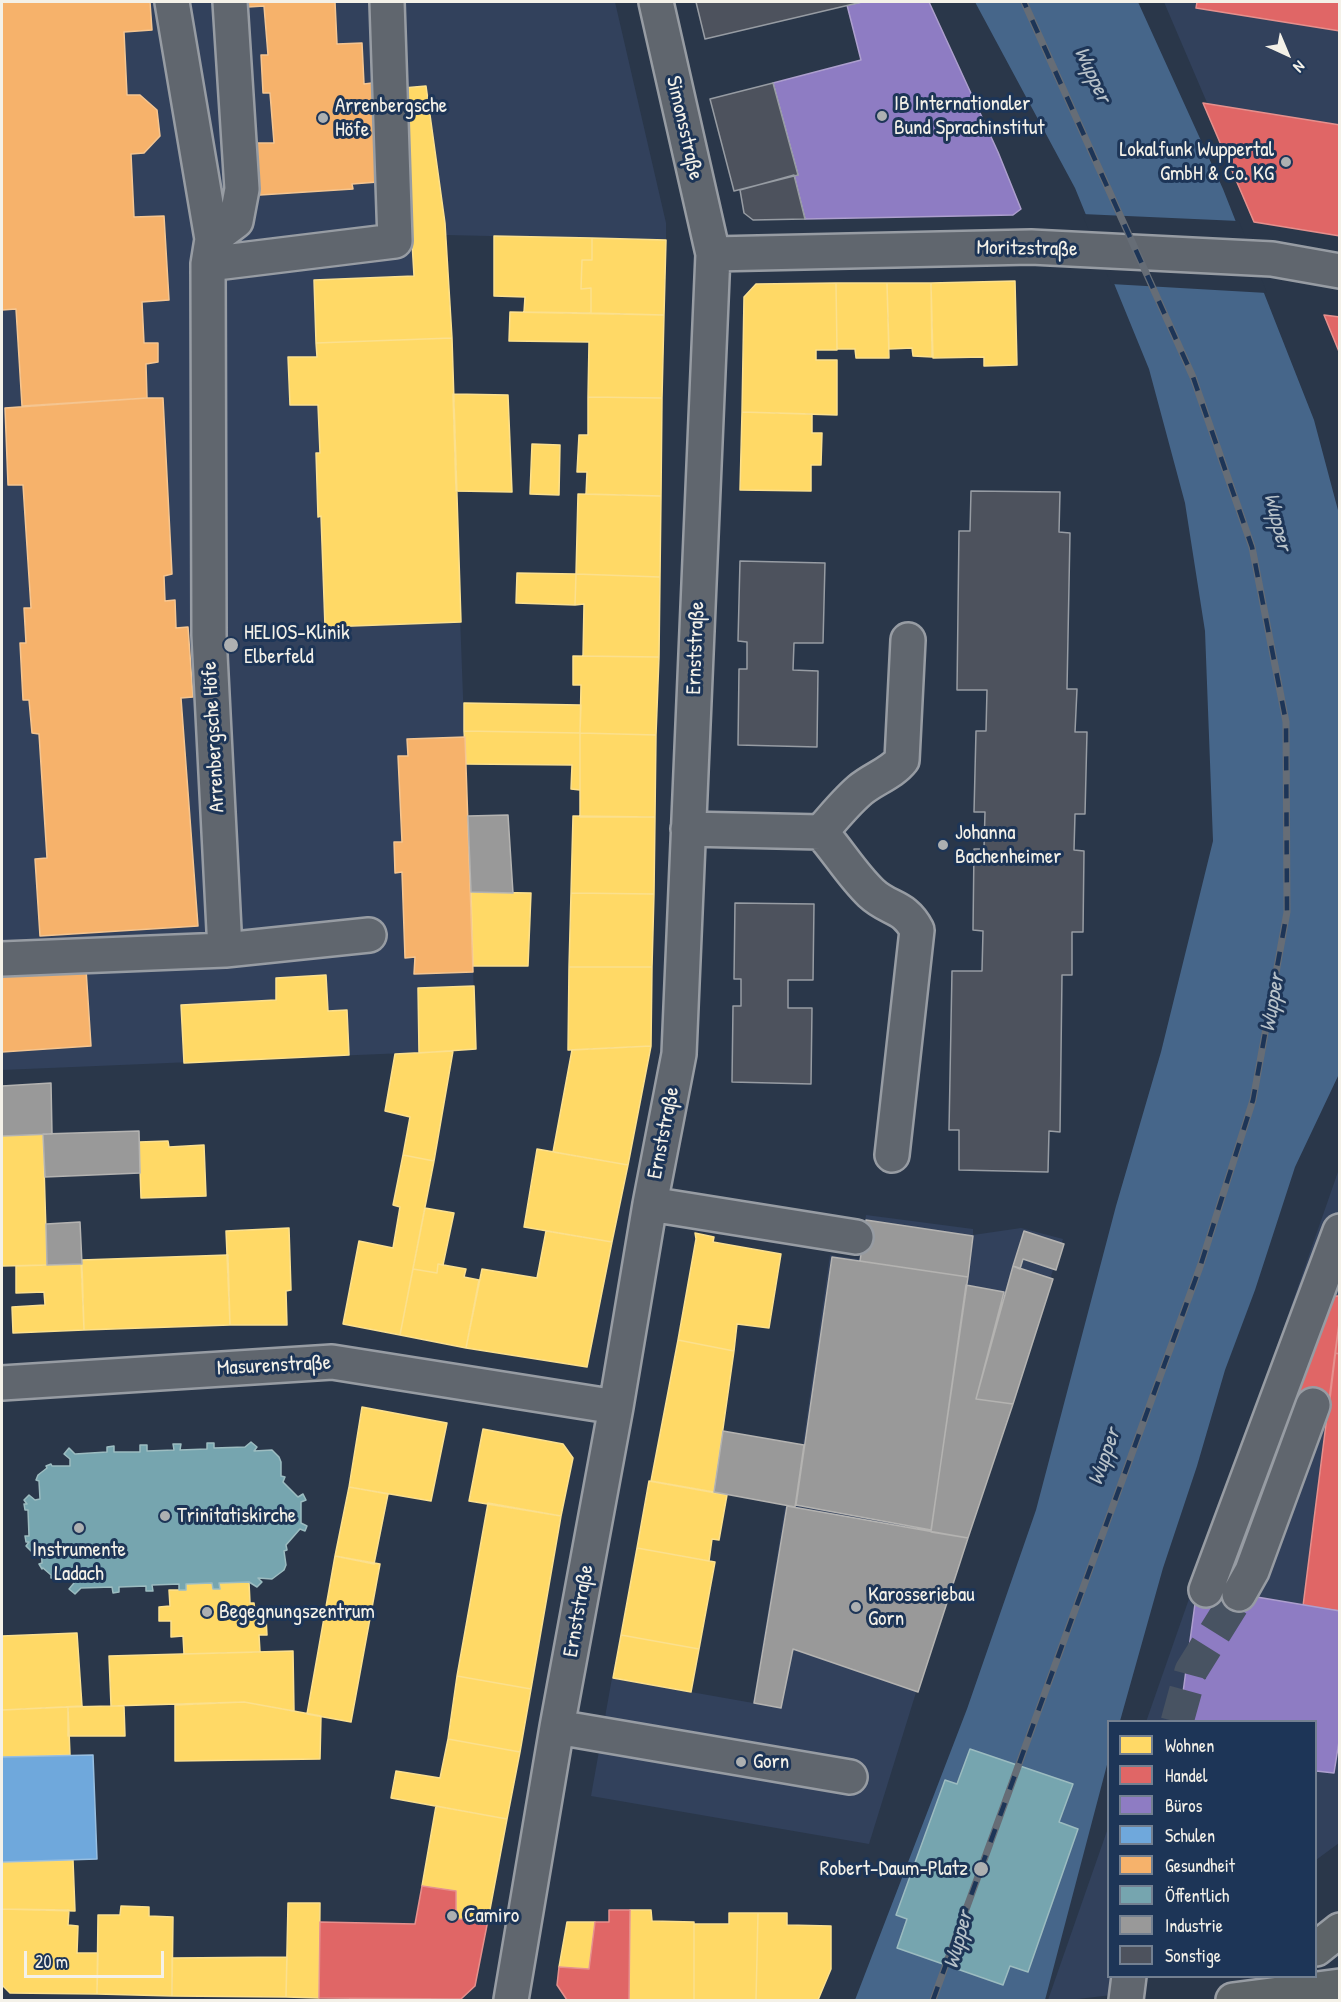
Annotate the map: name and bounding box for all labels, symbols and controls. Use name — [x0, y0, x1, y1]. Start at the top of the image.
north arrow — [1257, 24, 1317, 84]
water label: Wupper — [1068, 43, 1116, 107]
text: N — [1289, 56, 1310, 78]
street label: Simonsstraße — [660, 74, 708, 182]
place label: IB Internationaler Bund Sprachinstitut — [894, 91, 1045, 141]
place label: Arrenbergsche Höfe — [335, 93, 447, 143]
marker: IB Internationaler Bund Sprachinstitut — [875, 109, 889, 123]
marker: Arrenbergsche Höfe — [316, 111, 330, 125]
place label: Lokalfunk Wuppertal GmbH & Co. KG — [1119, 137, 1274, 187]
marker: Lokalfunk Wuppertal GmbH & Co. KG — [1279, 155, 1293, 169]
street label: Moritzstraße — [976, 236, 1078, 262]
water label: Wupper — [1257, 490, 1297, 554]
street label: Ernststraße — [682, 601, 710, 695]
place label: HELIOS-Klinik Elberfeld — [244, 620, 350, 670]
marker: HELIOS-Klinik Elberfeld — [222, 636, 240, 654]
street label: Arrenbergsche Höfe — [197, 661, 231, 813]
place label: Johanna Bachenheimer — [955, 820, 1061, 870]
marker: Johanna Bachenheimer — [936, 838, 950, 852]
water label: Wupper — [1255, 972, 1291, 1034]
street label: Ernststraße — [643, 1085, 685, 1181]
street label: Masurenstraße — [216, 1350, 332, 1382]
water label: Wupper — [1083, 1425, 1127, 1489]
place label: Trinitatiskirche — [177, 1503, 296, 1529]
marker: Trinitatiskirche — [158, 1509, 172, 1523]
marker: Instrumente Ladach — [72, 1521, 86, 1535]
place label: Instrumente Ladach — [32, 1537, 126, 1587]
street label: Ernststraße — [558, 1563, 600, 1659]
place label: Karosseriebau Gorn — [868, 1582, 975, 1632]
place label: Begegnungszentrum — [219, 1599, 375, 1625]
marker: Karosseriebau Gorn — [849, 1600, 863, 1614]
marker: Begegnungszentrum — [200, 1605, 214, 1619]
legend — [1107, 1720, 1317, 1978]
text: Wohnen — [1165, 1733, 1214, 1758]
place label: Gorn — [753, 1749, 789, 1775]
marker: Gorn — [734, 1755, 748, 1769]
text: Handel — [1165, 1763, 1208, 1788]
text: Büros — [1165, 1793, 1202, 1818]
text: Schulen — [1165, 1823, 1215, 1848]
text: Gesundheit — [1165, 1853, 1235, 1878]
place label: Robert-Daum-Platz — [820, 1856, 968, 1882]
marker: Robert-Daum-Platz — [972, 1860, 990, 1878]
text: Öffentlich — [1165, 1883, 1229, 1908]
place label: Camiro — [464, 1903, 519, 1929]
water label: Wupper — [939, 1908, 979, 1972]
marker: Camiro — [445, 1909, 459, 1923]
text: Industrie — [1165, 1913, 1223, 1938]
scale bar — [27, 1939, 166, 1977]
text: Sonstige — [1165, 1943, 1221, 1968]
text: 20 m — [35, 1949, 68, 1974]

